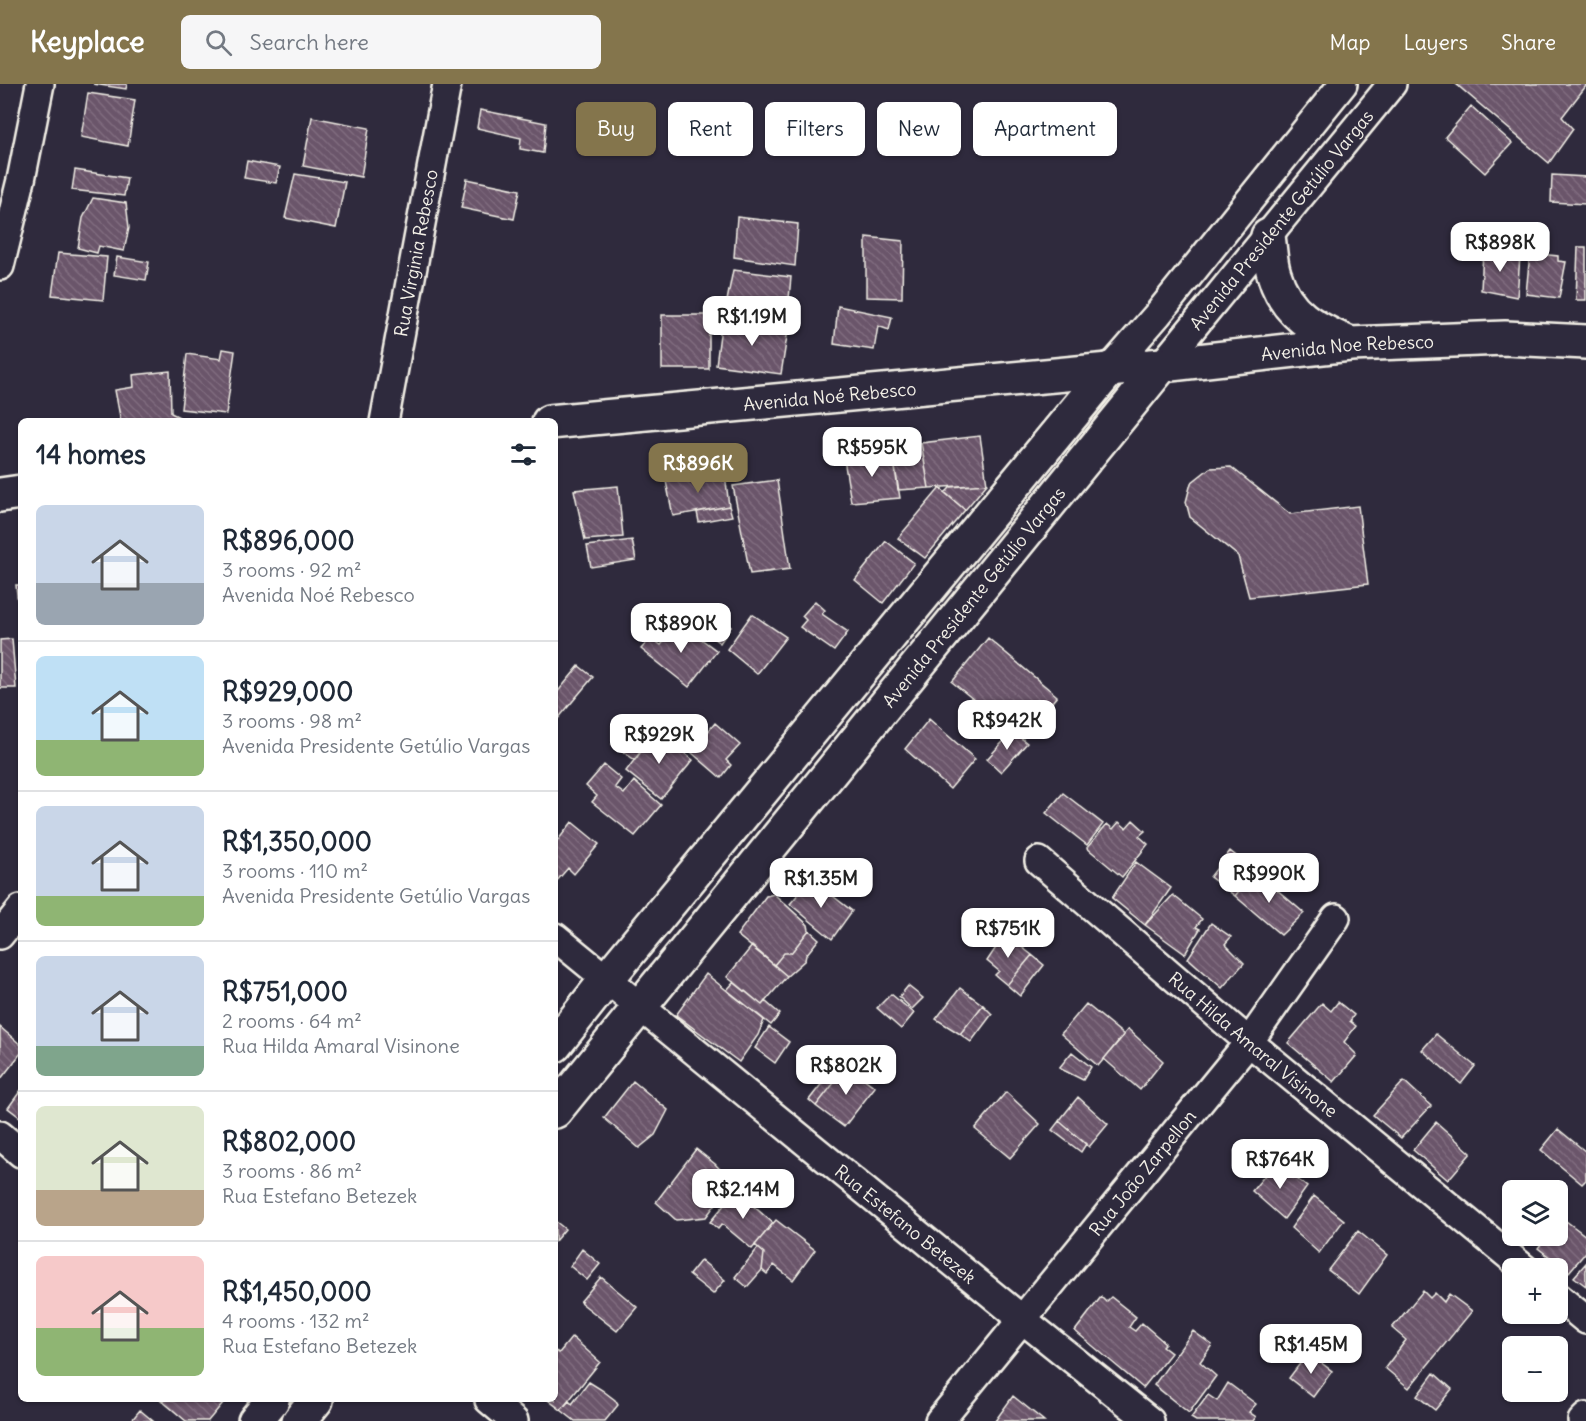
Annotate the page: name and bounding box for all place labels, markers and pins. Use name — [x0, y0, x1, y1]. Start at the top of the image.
pin: R$898K — [1451, 222, 1549, 273]
pin: R$1.19M — [697, 296, 807, 347]
pin: R$595K — [823, 427, 921, 478]
pin: R$896K — [649, 443, 747, 494]
pin: R$890K — [632, 603, 730, 654]
pin: R$942K — [958, 700, 1056, 751]
pin: R$929K — [610, 714, 708, 765]
pin: R$990K — [1220, 853, 1318, 904]
pin: R$1.35M — [766, 858, 876, 909]
pin: R$751K — [959, 908, 1057, 959]
pin: R$802K — [797, 1045, 895, 1096]
pin: R$764K — [1231, 1139, 1329, 1190]
pin: R$2.14M — [688, 1169, 798, 1220]
pin: R$1.45M — [1256, 1324, 1366, 1375]

